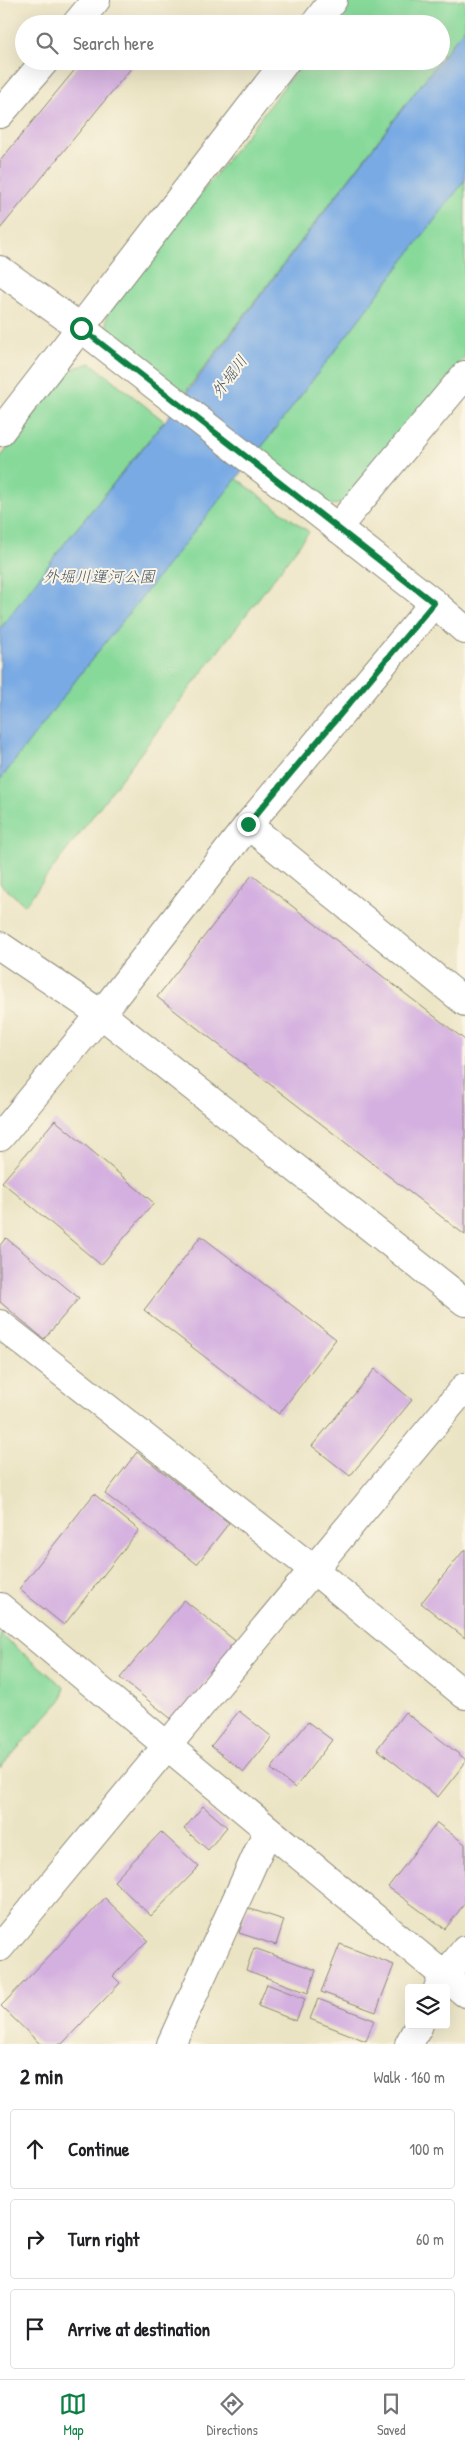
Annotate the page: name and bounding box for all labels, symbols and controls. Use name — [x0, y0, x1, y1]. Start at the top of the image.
search box — [15, 15, 450, 70]
icon: search — [33, 29, 61, 57]
text: Search here — [73, 30, 154, 56]
route start — [70, 317, 93, 340]
water label: 外堀川 — [206, 350, 252, 402]
water label: 外堀川運河公園 — [43, 565, 156, 587]
route end — [237, 813, 260, 836]
map controls — [405, 1984, 450, 2029]
button: layers — [405, 1984, 450, 2029]
text: 2 min — [20, 2062, 63, 2091]
text: Walk · 160 m — [373, 2066, 445, 2088]
icon: ahead — [21, 2135, 49, 2163]
text: Continue — [68, 2136, 129, 2162]
text: 100 m — [409, 2138, 444, 2160]
icon: right — [21, 2225, 49, 2253]
text: Turn right — [68, 2226, 139, 2252]
text: 60 m — [416, 2228, 444, 2250]
icon: arrive — [21, 2315, 49, 2343]
text: Arrive at destination — [68, 2316, 210, 2342]
tab: Map — [59, 2390, 87, 2439]
tab: Directions — [206, 2390, 258, 2439]
tab: Saved — [377, 2390, 406, 2439]

